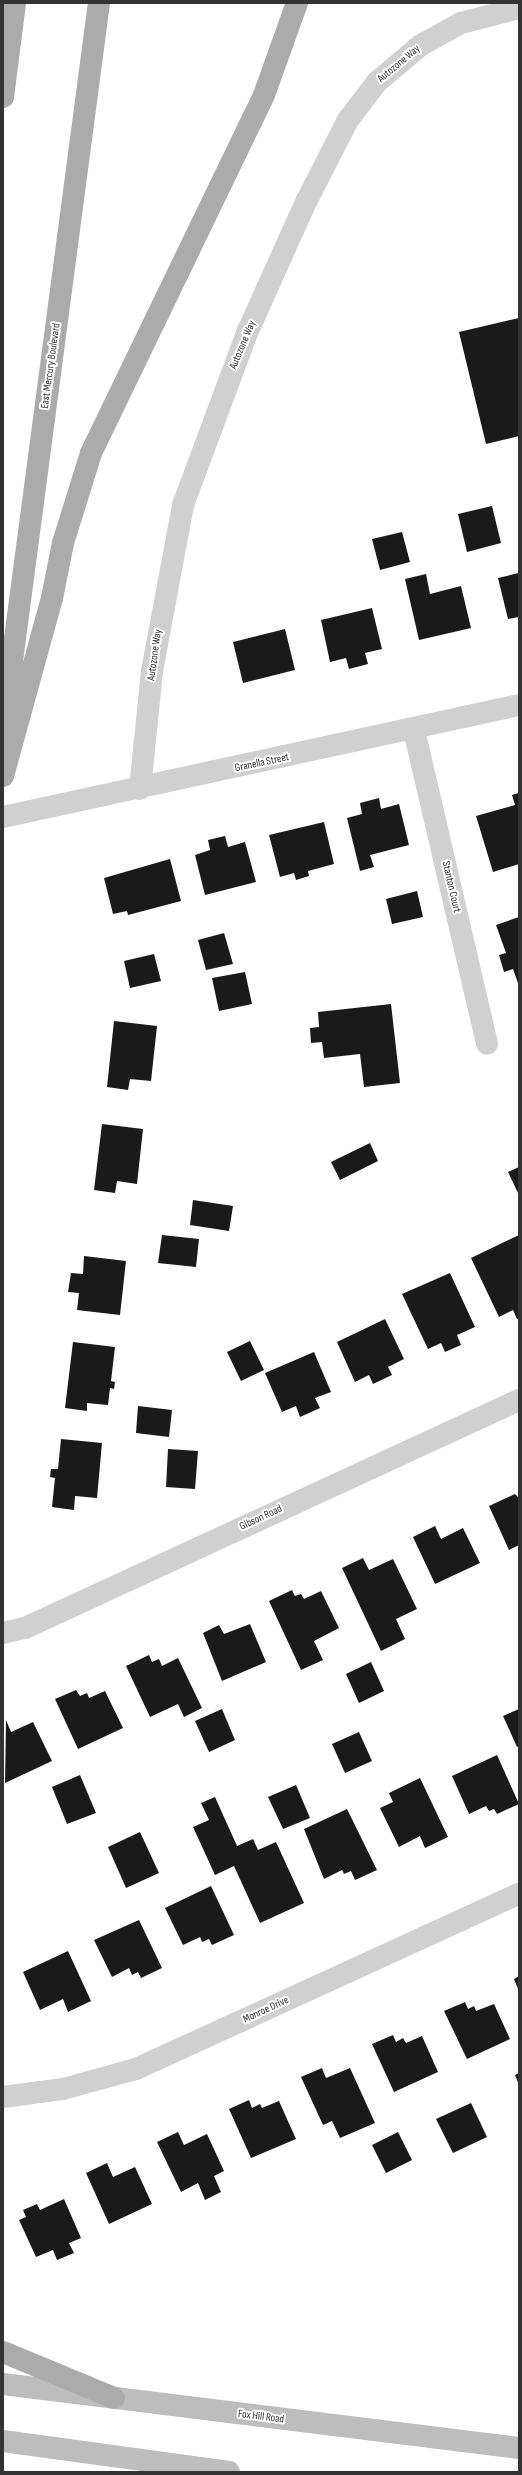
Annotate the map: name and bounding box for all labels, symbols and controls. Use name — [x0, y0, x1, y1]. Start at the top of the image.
street label: Autozone Way — [375, 42, 423, 86]
street label: Autozone Way — [227, 319, 259, 371]
street label: East Mercury Boulevard — [38, 322, 64, 410]
street label: Autozone Way — [145, 629, 165, 681]
street label: Granella Street — [234, 751, 290, 775]
street label: Stanton Court — [439, 860, 463, 914]
street label: Gibson Road — [238, 1502, 284, 1534]
street label: Monroe Drive — [241, 1994, 291, 2026]
street label: Fox Hill Road — [237, 2408, 285, 2426]

